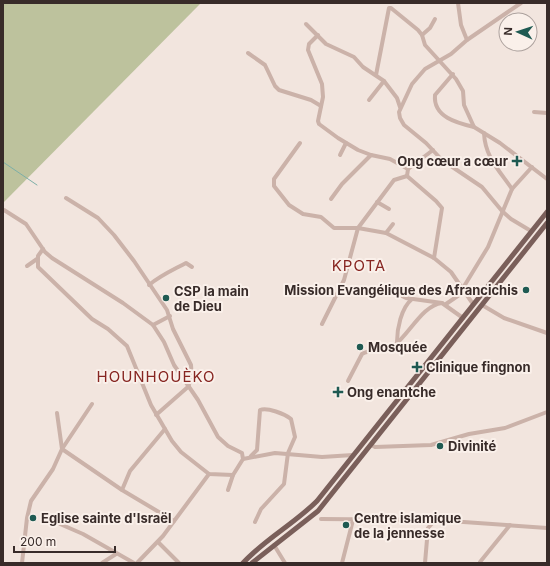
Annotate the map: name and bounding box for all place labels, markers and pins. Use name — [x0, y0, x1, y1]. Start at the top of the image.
place label: Ong cœur a cœur — [397, 153, 509, 169]
marker: Ong cœur a cœur — [511, 155, 523, 167]
place label: Mission Evangélique des Afrancichis — [284, 282, 518, 298]
place label: CSP la main de Dieu — [174, 283, 249, 314]
marker: Mission Evangélique des Afrancichis — [521, 285, 531, 295]
marker: CSP la main de Dieu — [161, 293, 171, 303]
place label: Mosquée — [368, 339, 427, 355]
marker: Mosquée — [355, 342, 365, 352]
place label: Clinique fingnon — [426, 359, 531, 375]
marker: Clinique fingnon — [411, 361, 423, 373]
place label: Ong enantche — [347, 384, 436, 400]
marker: Ong enantche — [332, 386, 344, 398]
place label: Divinité — [448, 438, 496, 454]
marker: Divinité — [435, 441, 445, 451]
place label: Eglise sainte d'Israël — [41, 510, 172, 526]
place label: Centre islamique de la jennesse — [354, 510, 462, 541]
marker: Eglise sainte d'Israël — [28, 513, 38, 523]
marker: Centre islamique de la jennesse — [341, 520, 351, 530]

